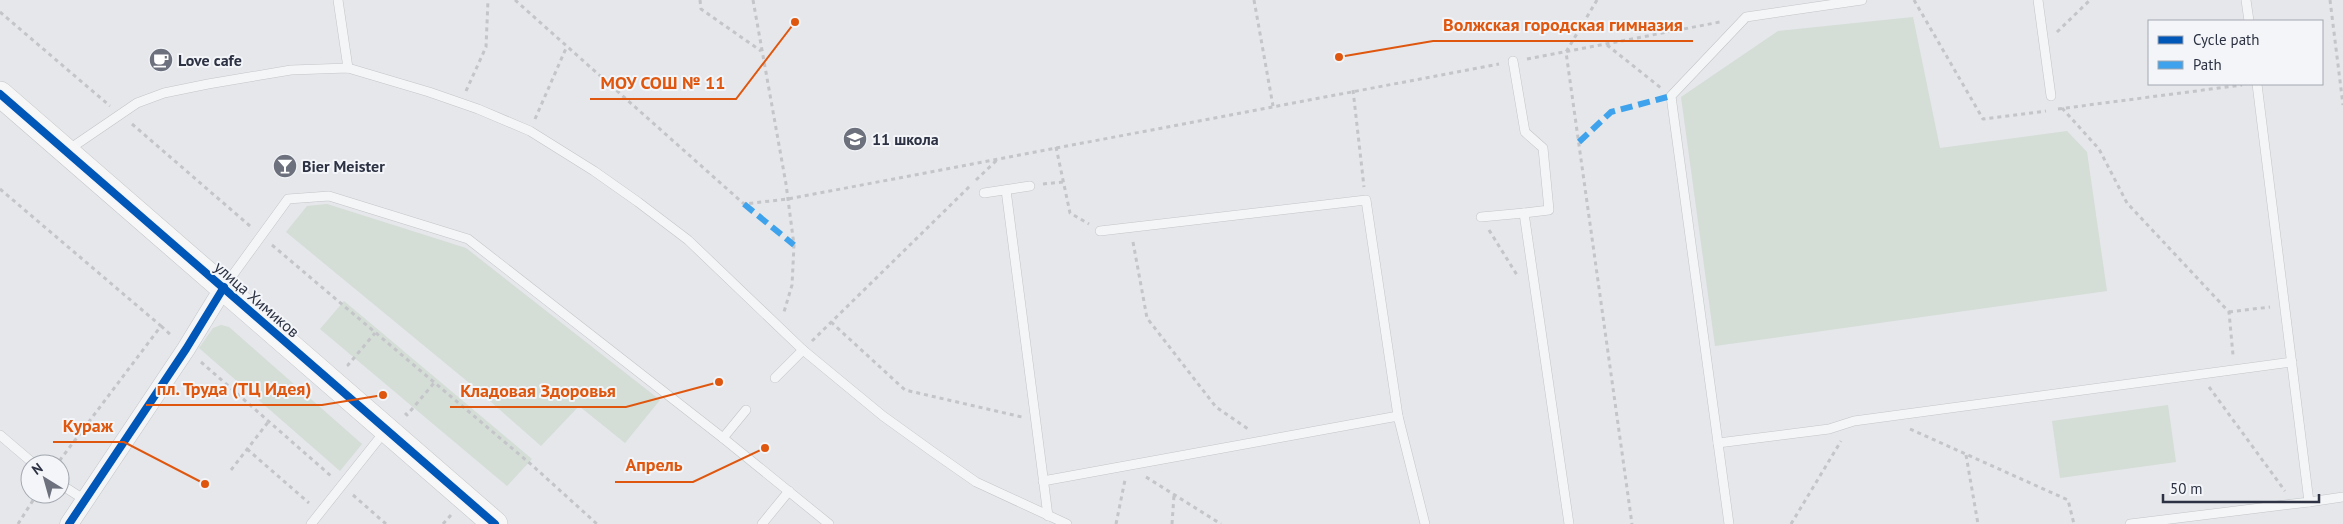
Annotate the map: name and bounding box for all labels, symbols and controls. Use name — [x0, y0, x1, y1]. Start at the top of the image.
callout: Волжская городская гимназия — [1433, 8, 1693, 41]
text: Волжская городская гимназия — [1443, 13, 1683, 36]
legend — [2148, 20, 2323, 85]
text: Cycle path — [2193, 30, 2259, 49]
cafe icon: Love cafe — [148, 47, 174, 73]
place label: Love cafe — [178, 50, 242, 70]
text: Path — [2193, 55, 2222, 74]
callout: МОУ СОШ № 11 — [590, 66, 736, 99]
text: МОУ СОШ № 11 — [601, 71, 725, 94]
school or university icon: 11 школа — [842, 126, 868, 152]
place label: 11 школа — [872, 129, 939, 149]
bar icon: Bier Meister — [272, 153, 298, 179]
place label: Bier Meister — [302, 156, 385, 176]
street label: улица Химиков — [210, 257, 304, 341]
callout: пл. Труда (ТЦ Идея) — [146, 372, 322, 405]
callout: Кладовая Здоровья — [450, 374, 626, 407]
text: пл. Труда (ТЦ Идея) — [157, 377, 311, 400]
text: Кладовая Здоровья — [460, 379, 616, 402]
callout: Кураж — [53, 409, 124, 442]
text: Кураж — [63, 414, 114, 437]
callout: Апрель — [615, 449, 693, 482]
text: Апрель — [625, 453, 683, 476]
north arrow — [20, 454, 70, 504]
text: N — [28, 459, 46, 479]
scale bar — [2163, 472, 2319, 504]
text: 50 m — [2170, 479, 2203, 498]

